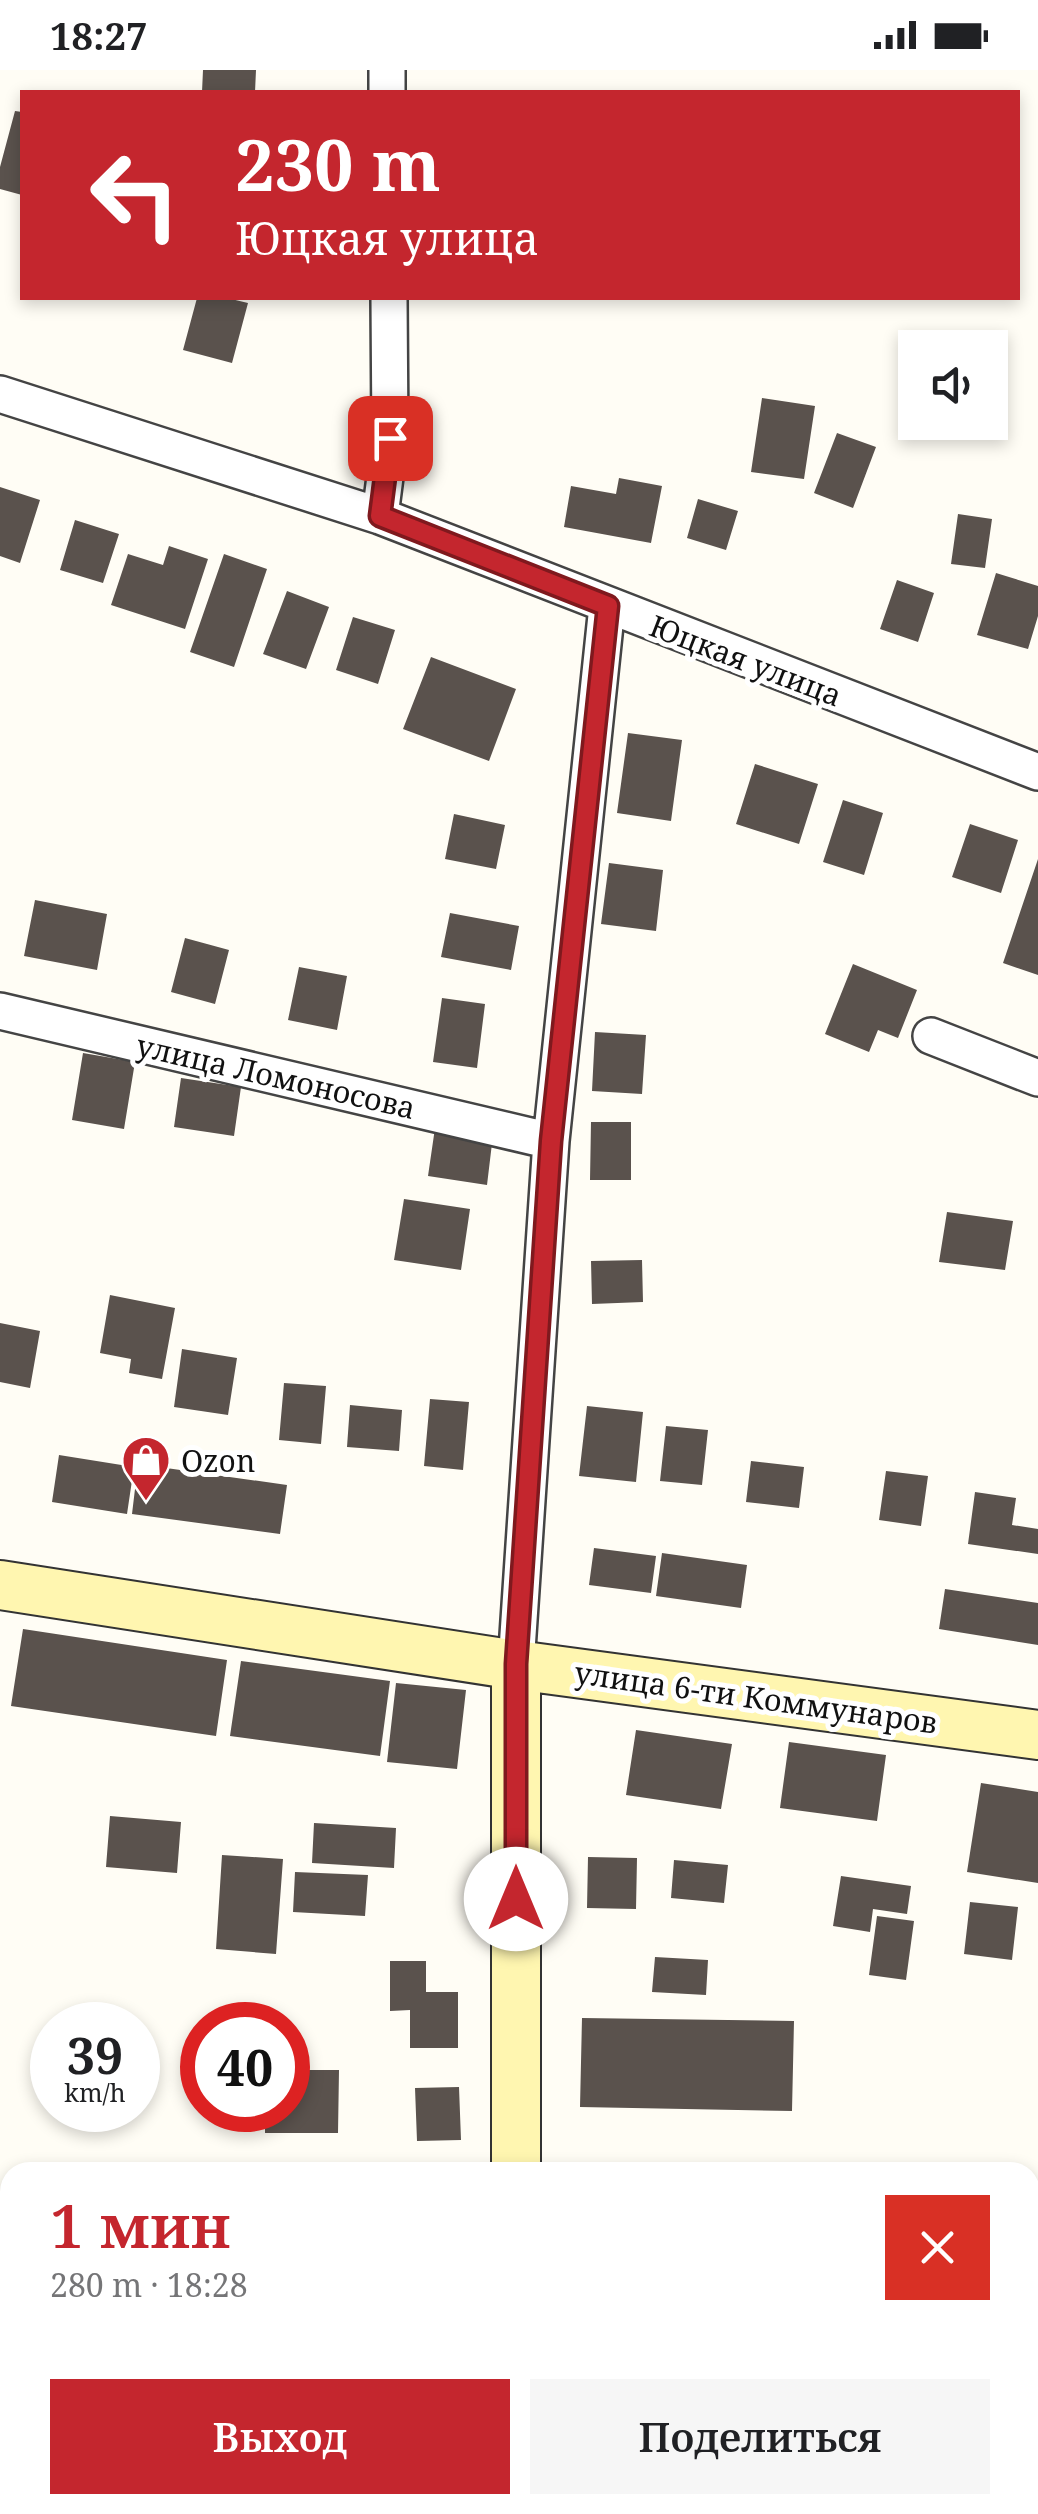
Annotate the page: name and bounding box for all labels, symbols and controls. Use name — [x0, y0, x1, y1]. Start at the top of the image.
text: 18:27 — [50, 9, 147, 61]
text: 230 m — [235, 116, 441, 212]
icon: left — [70, 130, 200, 260]
text: Юцкая улица — [235, 207, 539, 268]
map controls — [898, 330, 1008, 440]
button: sound — [898, 330, 1008, 440]
pin — [348, 396, 433, 481]
icon: arrive — [363, 411, 418, 466]
street label: Юцкая улица — [644, 605, 848, 715]
street label: улица Ломоносова — [133, 1024, 419, 1128]
shop icon: Ozon — [120, 1434, 172, 1502]
place label: Ozon — [181, 1440, 255, 1481]
street label: улица 6-ти Коммунаров — [572, 1651, 940, 1743]
position arrow — [464, 1847, 568, 1951]
speed limit sign: 40 — [180, 2002, 310, 2132]
text: 39 — [67, 2021, 123, 2089]
text: km/h — [64, 2075, 126, 2109]
text: 1 мин — [50, 2184, 231, 2266]
button: close — [885, 2195, 990, 2300]
text: 280 m · 18:28 — [50, 2263, 248, 2306]
button: Выход — [50, 2379, 510, 2494]
button: Поделиться — [530, 2379, 990, 2494]

